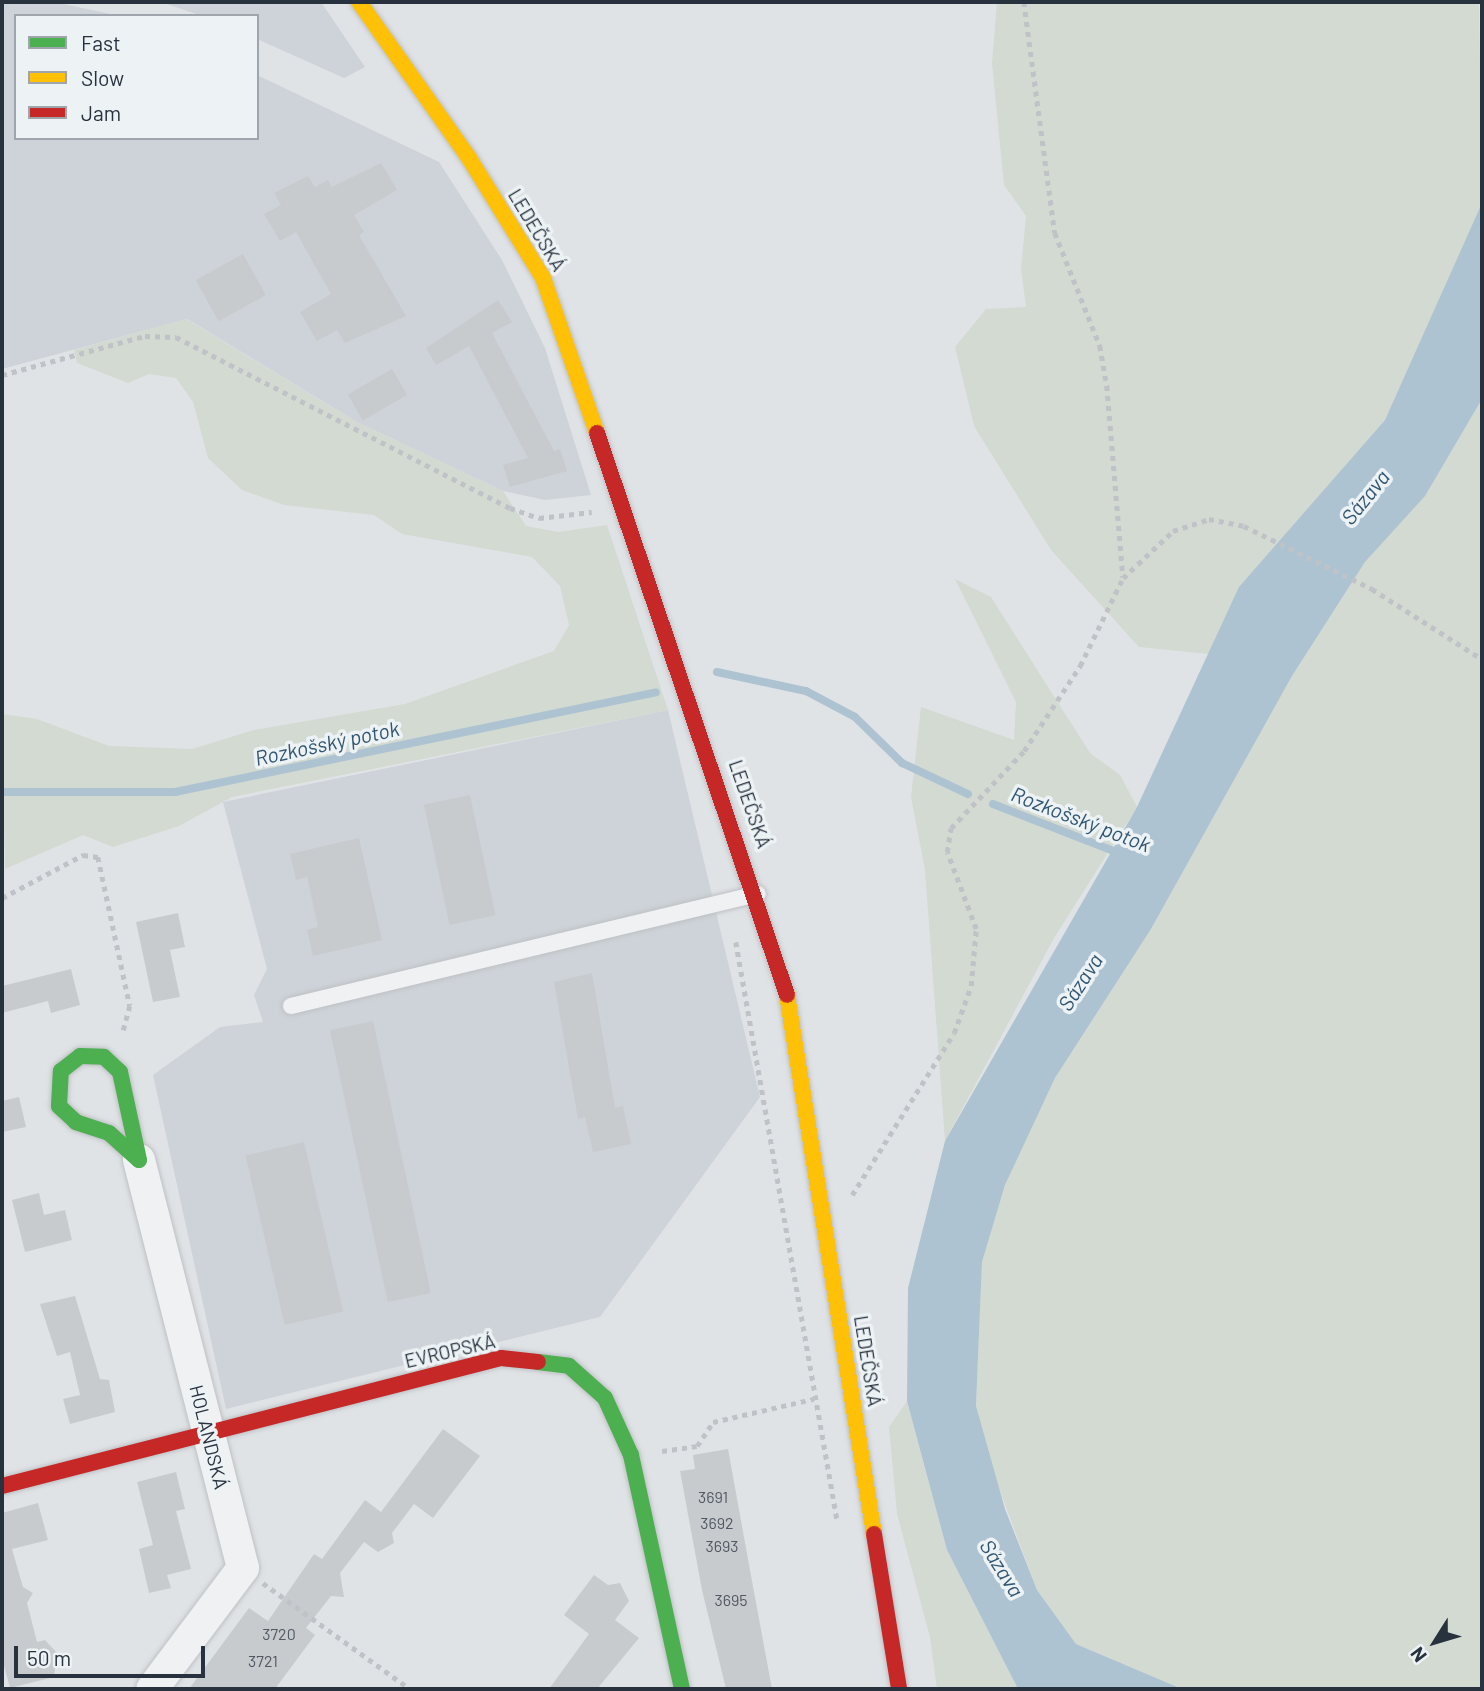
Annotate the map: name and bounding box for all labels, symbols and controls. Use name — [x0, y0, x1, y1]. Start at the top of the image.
legend — [14, 14, 259, 140]
text: Fast — [81, 30, 121, 55]
text: Slow — [81, 65, 124, 90]
text: Jam — [81, 100, 121, 125]
street label: LEDEČSKÁ — [504, 185, 570, 275]
water label: Sázava — [1335, 465, 1395, 529]
water label: Rozkošský potok — [252, 715, 402, 771]
street label: LEDEČSKÁ — [724, 757, 776, 851]
water label: Rozkošský potok — [1008, 781, 1154, 857]
water label: Sázava — [1052, 949, 1108, 1015]
street label: LEDEČSKÁ — [850, 1314, 886, 1408]
street label: EVROPSKÁ — [402, 1329, 498, 1373]
street label: HOLANDSKÁ — [185, 1383, 233, 1491]
house number: 3691 — [698, 1487, 728, 1507]
house number: 3692 — [700, 1513, 734, 1533]
water label: Sázava — [975, 1535, 1029, 1601]
house number: 3693 — [705, 1536, 739, 1556]
house number: 3695 — [714, 1590, 748, 1610]
north arrow — [1400, 1607, 1470, 1677]
house number: 3720 — [262, 1624, 296, 1644]
scale bar — [18, 1632, 208, 1676]
text: N — [1405, 1643, 1431, 1667]
text: 50 m — [27, 1645, 71, 1670]
house number: 3721 — [248, 1651, 278, 1671]

